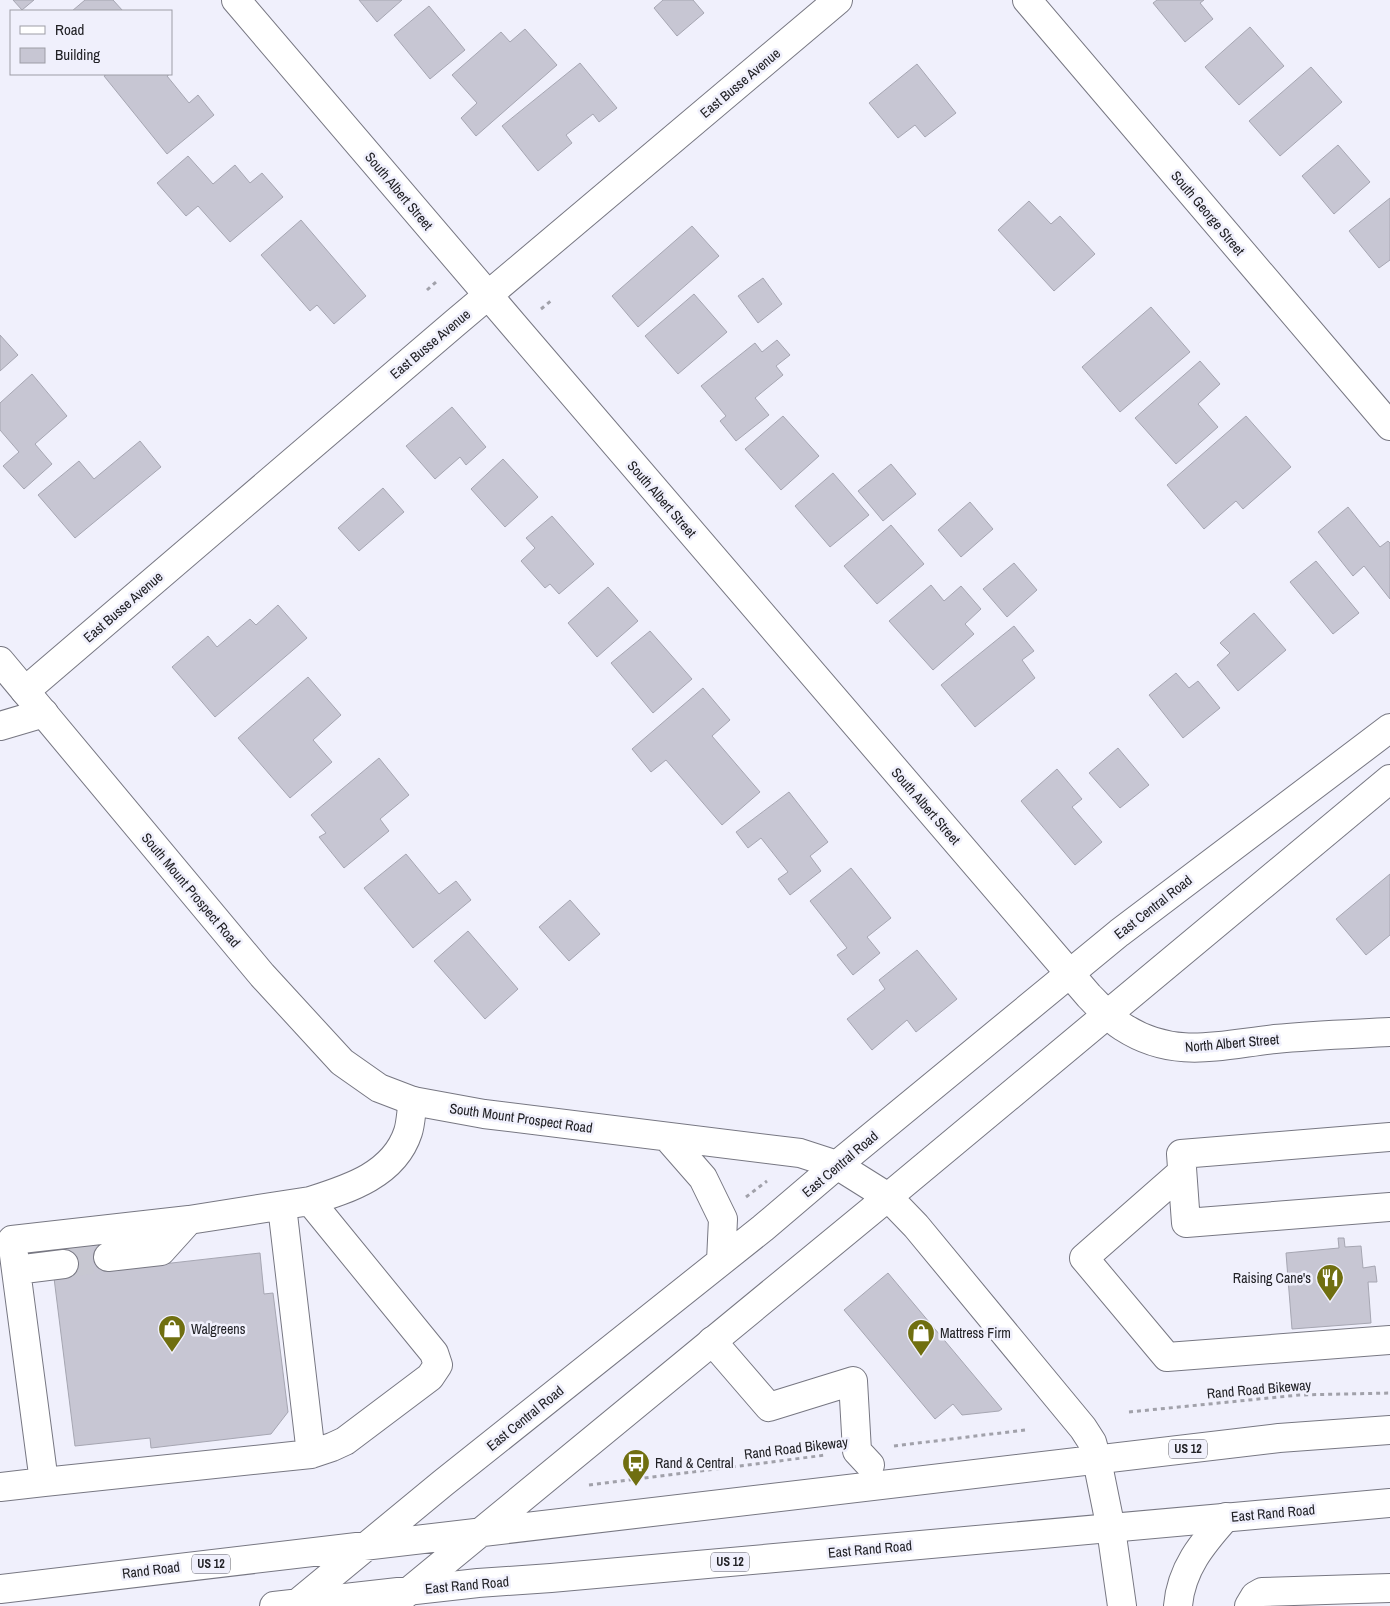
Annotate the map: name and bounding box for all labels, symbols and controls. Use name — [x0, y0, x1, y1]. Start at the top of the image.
legend — [10, 10, 172, 75]
text: Road — [55, 19, 84, 40]
text: Building — [55, 44, 100, 65]
street label: East Busse Avenue — [696, 44, 784, 122]
street label: South Albert Street — [361, 148, 437, 234]
street label: South George Street — [1167, 167, 1249, 259]
street label: East Busse Avenue — [386, 305, 474, 383]
street label: South Albert Street — [624, 457, 700, 541]
street label: East Busse Avenue — [80, 568, 166, 646]
street label: South Albert Street — [888, 764, 964, 848]
street label: South Mount Prospect Road — [138, 829, 244, 951]
street label: East Central Road — [1110, 871, 1196, 943]
street label: North Albert Street — [1184, 1030, 1280, 1056]
street label: South Mount Prospect Road — [448, 1099, 594, 1137]
street label: East Central Road — [798, 1127, 882, 1201]
restaurant icon: Raising Cane's — [1315, 1263, 1345, 1302]
place label: Raising Cane's — [1233, 1269, 1311, 1287]
shop icon: Walgreens — [157, 1314, 187, 1353]
shop icon: Mattress Firm — [906, 1318, 936, 1357]
place label: Walgreens — [191, 1320, 246, 1338]
place label: Mattress Firm — [940, 1324, 1011, 1342]
street label: Rand Road Bikeway — [1206, 1375, 1312, 1403]
street label: East Central Road — [483, 1381, 567, 1455]
street label: Rand Road Bikeway — [743, 1433, 849, 1463]
road number: US 12 — [1169, 1440, 1207, 1458]
bus stop icon: Rand & Central — [621, 1448, 651, 1487]
place label: Rand & Central — [655, 1454, 733, 1472]
street label: East Rand Road — [1230, 1500, 1316, 1526]
street label: East Rand Road — [827, 1536, 913, 1562]
road number: US 12 — [711, 1552, 749, 1571]
road number: US 12 — [192, 1555, 230, 1574]
street label: Rand Road — [121, 1558, 181, 1582]
street label: East Rand Road — [424, 1572, 510, 1598]

